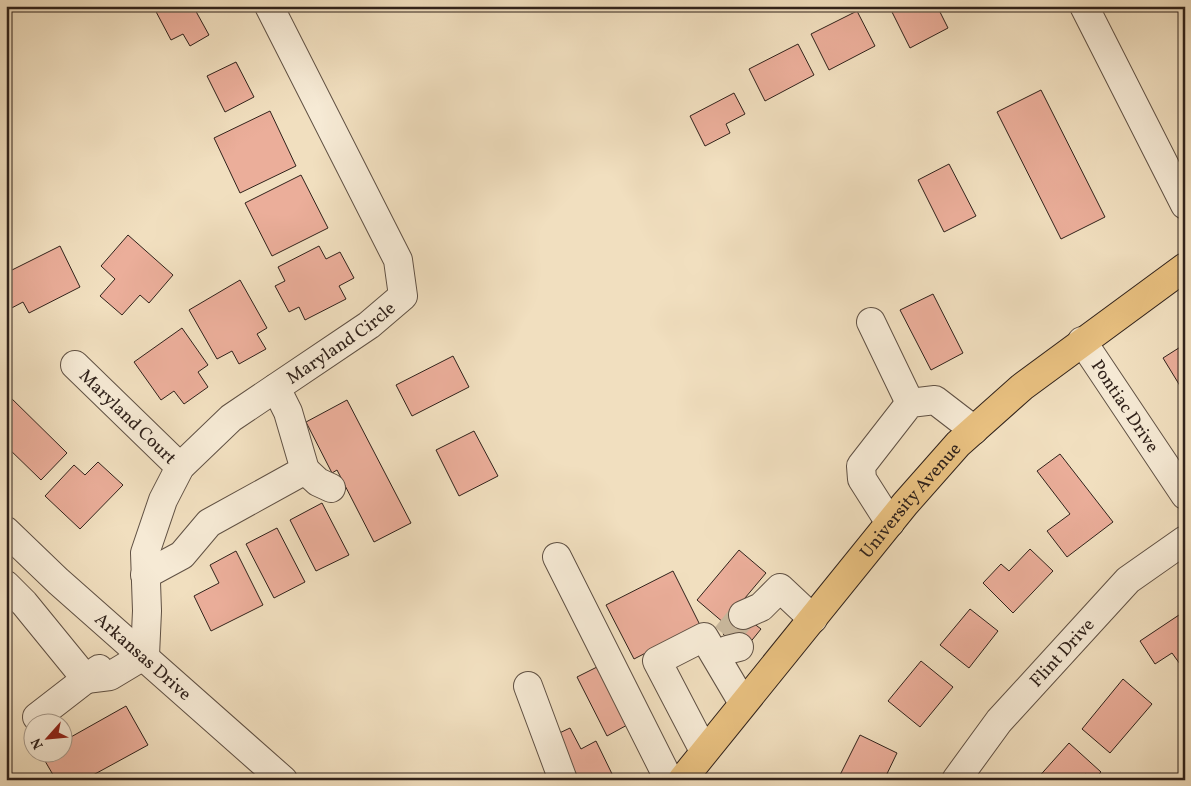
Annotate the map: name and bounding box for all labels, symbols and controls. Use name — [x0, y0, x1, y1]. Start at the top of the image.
street label: Maryland Circle — [282, 297, 402, 391]
street label: Pontiac Drive — [1084, 355, 1164, 458]
street label: Maryland Court — [73, 364, 181, 471]
street label: University Avenue — [855, 438, 968, 564]
street label: Arkansas Drive — [88, 608, 196, 707]
street label: Flint Drive — [1025, 613, 1101, 693]
north arrow — [22, 714, 72, 764]
text: N — [27, 734, 49, 752]

